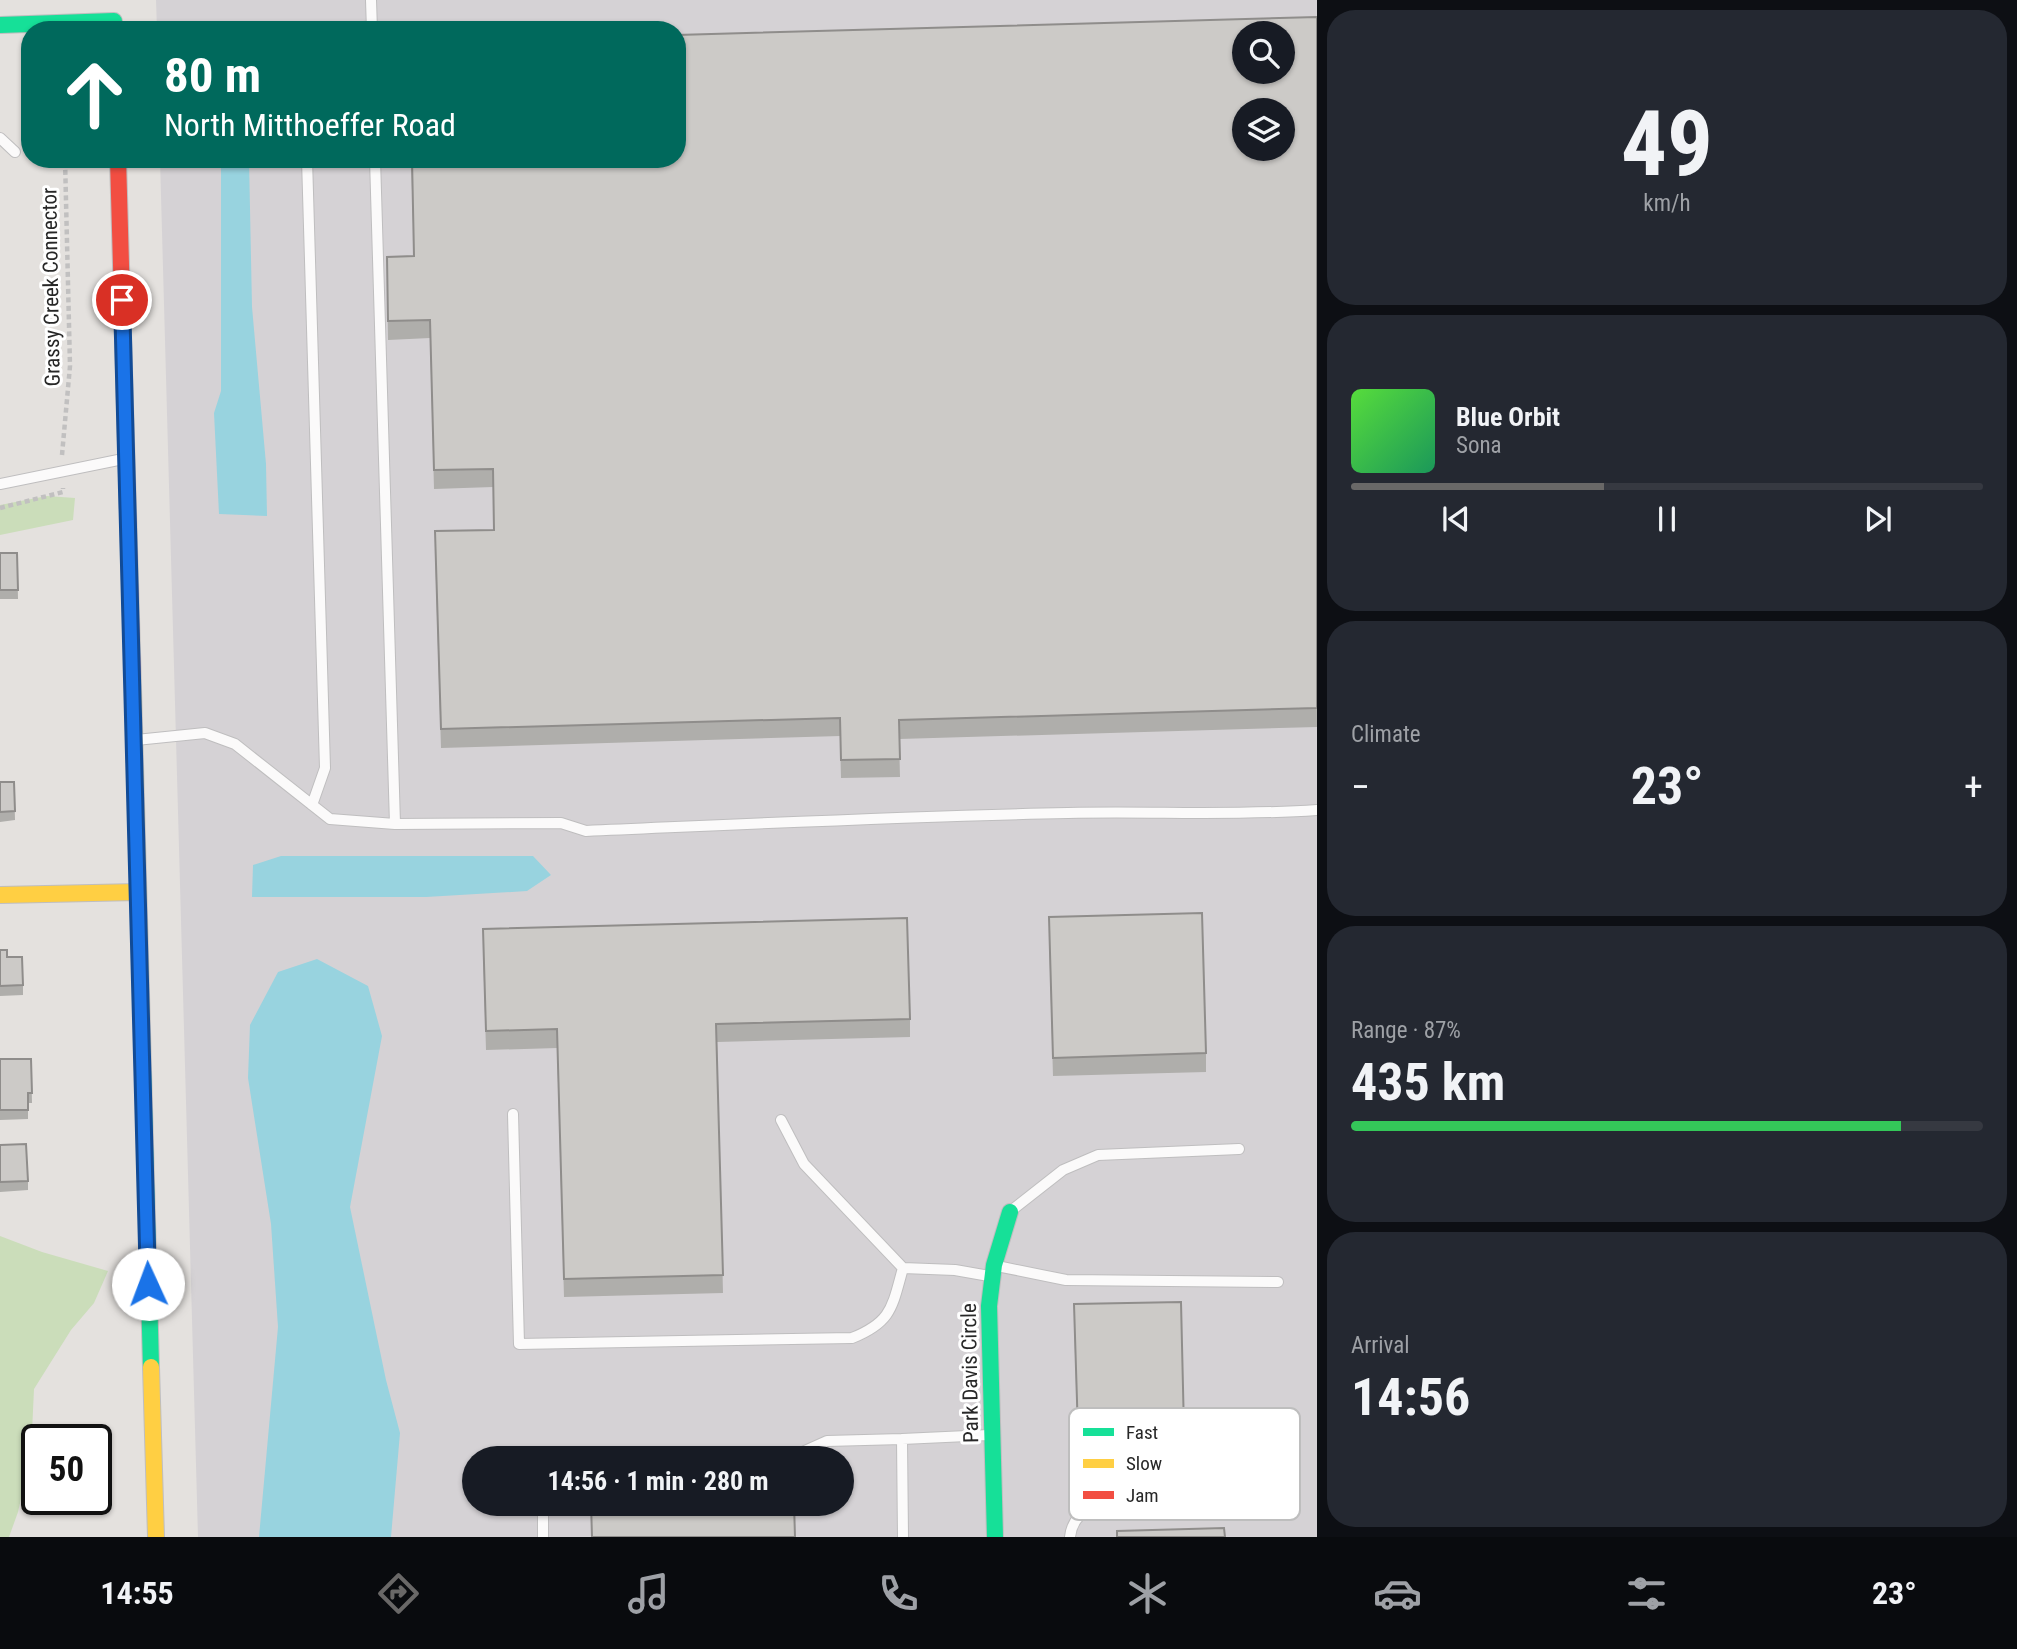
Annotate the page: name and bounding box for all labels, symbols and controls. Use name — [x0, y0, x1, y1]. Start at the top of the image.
map controls — [1232, 21, 1295, 161]
button: search — [1232, 21, 1295, 84]
text: 80 m — [164, 47, 261, 104]
icon: ahead — [49, 49, 140, 140]
text: 49 — [1621, 91, 1713, 197]
button: layers — [1232, 98, 1295, 161]
text: North Mitthoeffer Road — [164, 106, 456, 144]
street label: Grassy Creek Connector — [37, 188, 65, 386]
text: km/h — [1643, 190, 1691, 217]
pin — [92, 270, 152, 330]
icon: arrive — [103, 281, 141, 319]
text: Blue Orbit — [1456, 402, 1560, 432]
text: Sona — [1456, 432, 1502, 459]
icon: previous — [1437, 500, 1475, 538]
icon: pause — [1648, 500, 1686, 538]
icon: next — [1859, 500, 1897, 538]
text: Climate — [1351, 721, 1421, 748]
text: 23° — [1631, 756, 1703, 817]
text: − — [1351, 765, 1370, 809]
text: + — [1964, 765, 1983, 809]
text: Range · 87% — [1351, 1017, 1461, 1044]
text: 435 km — [1351, 1052, 1505, 1113]
position arrow — [111, 1247, 185, 1321]
street label: Park Davis Circle — [957, 1303, 983, 1443]
text: Arrival — [1351, 1332, 1410, 1359]
text: 14:56 — [1351, 1367, 1470, 1428]
legend — [1069, 1408, 1300, 1520]
text: Fast — [1126, 1421, 1158, 1444]
speed limit sign: 50 — [21, 1424, 112, 1515]
text: Slow — [1126, 1452, 1162, 1475]
text: 14:56 · 1 min · 280 m — [548, 1466, 768, 1496]
text: Jam — [1126, 1484, 1159, 1507]
icon: directions — [374, 1569, 423, 1618]
icon: music — [624, 1569, 673, 1618]
icon: phone — [874, 1569, 923, 1618]
icon: climate — [1123, 1569, 1172, 1618]
icon: car — [1373, 1569, 1422, 1618]
icon: filters — [1622, 1569, 1671, 1618]
text: 14:55 — [100, 1574, 174, 1612]
text: 23° — [1872, 1574, 1917, 1612]

